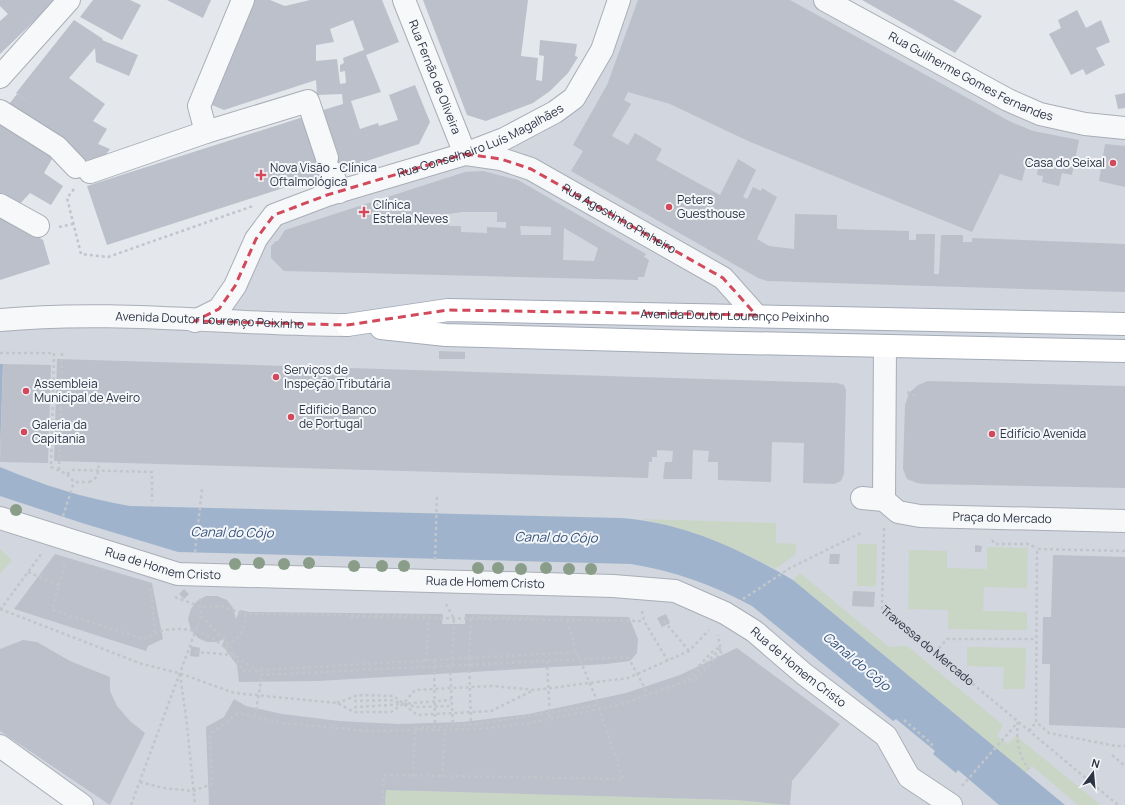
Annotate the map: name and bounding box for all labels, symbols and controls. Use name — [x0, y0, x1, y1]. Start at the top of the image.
street label: Rua Fernão de Oliveira — [405, 17, 465, 137]
street label: Rua Guilherme Gomes Fernandes — [886, 27, 1055, 125]
street label: Rua Conselheiro Luís Magalhães — [395, 99, 567, 182]
place label: Casa do Seixal — [1025, 154, 1105, 171]
marker: Casa do Seixal — [1108, 158, 1118, 168]
place label: Nova Visão - Clínica Oftalmológica — [270, 159, 377, 190]
marker: Nova Visão - Clínica Oftalmológica — [255, 169, 267, 181]
street label: Rua Agostinho Pinheiro — [559, 179, 679, 258]
place label: Peters Guesthouse — [677, 191, 745, 222]
place label: Clínica Estrela Neves — [373, 196, 448, 227]
marker: Peters Guesthouse — [664, 202, 674, 212]
marker: Clínica Estrela Neves — [358, 206, 370, 218]
street label: Avenida Doutor Lourenço Peixinho — [640, 305, 829, 326]
street label: Avenida Doutor Lourenço Peixinho — [115, 307, 304, 332]
place label: Serviços de Inspeção Tributária — [284, 361, 390, 392]
marker: Serviços de Inspeção Tributária — [271, 372, 281, 382]
place label: Assembleia Municipal de Aveiro — [34, 375, 140, 406]
marker: Assembleia Municipal de Aveiro — [21, 386, 31, 396]
place label: Edificio Banco de Portugal — [299, 401, 376, 432]
marker: Edificio Banco de Portugal — [286, 412, 296, 422]
place label: Galeria da Capitania — [32, 416, 87, 447]
place label: Edifício Avenida — [1000, 425, 1086, 442]
marker: Galeria da Capitania — [19, 427, 29, 437]
marker: Edifício Avenida — [987, 429, 997, 439]
street label: Praça do Mercado — [952, 508, 1052, 527]
water label: Canal do Côjo — [190, 522, 275, 542]
water label: Canal do Côjo — [514, 527, 599, 547]
street label: Rua de Homem Cristo — [103, 543, 221, 583]
street label: Rua de Homem Cristo — [426, 572, 545, 592]
street label: Travessa do Mercado — [877, 601, 978, 689]
street label: Rua de Homem Cristo — [747, 623, 850, 711]
water label: Canal do Côjo — [819, 627, 896, 695]
north arrow — [1073, 753, 1113, 793]
text: N — [1090, 755, 1102, 771]

